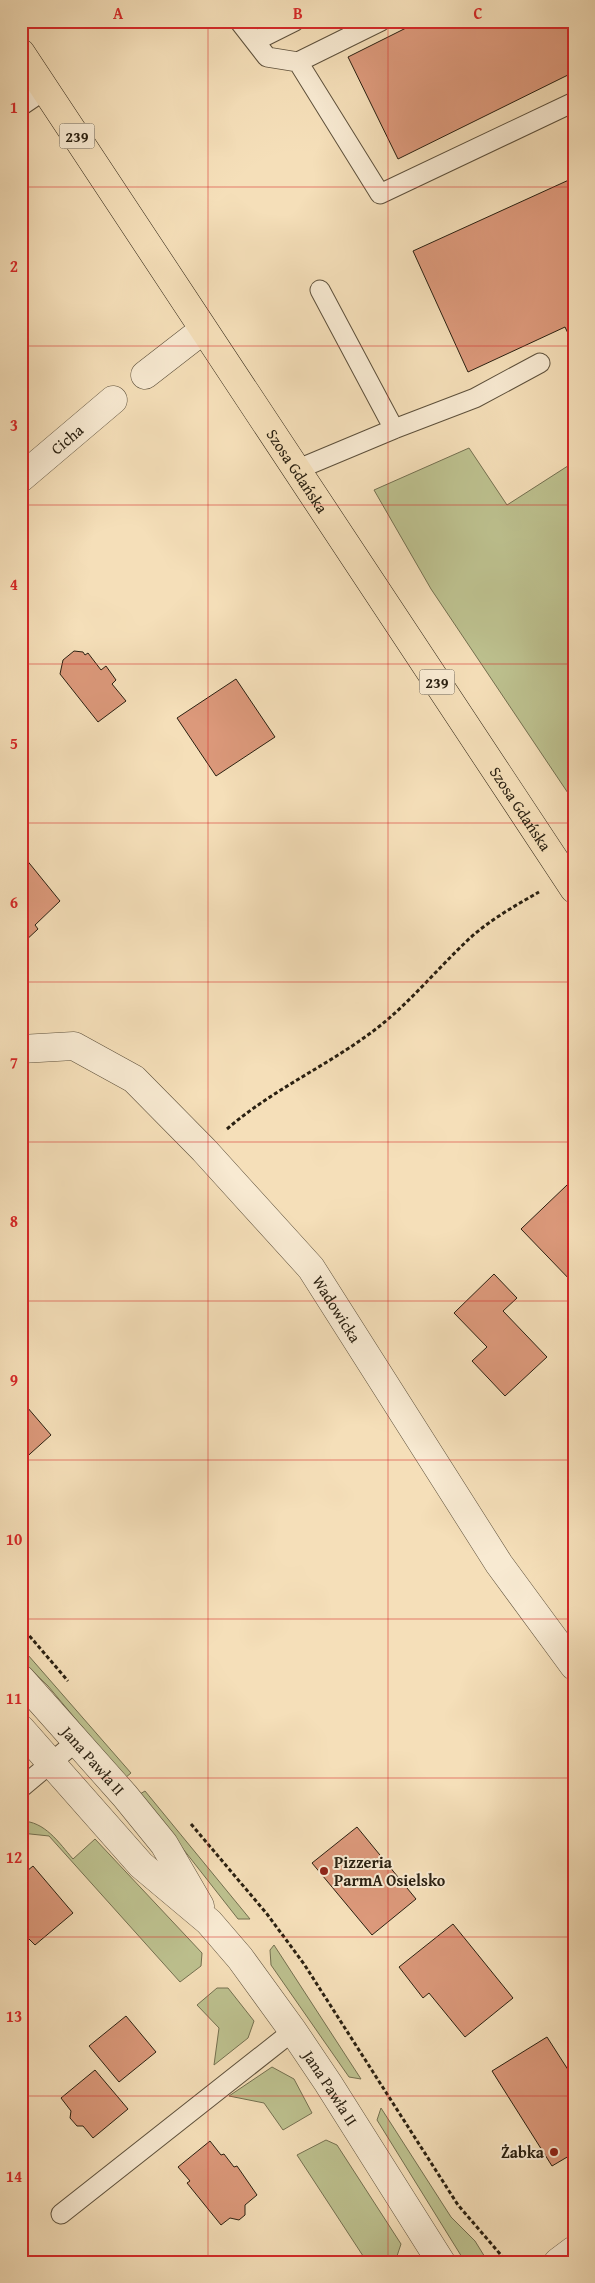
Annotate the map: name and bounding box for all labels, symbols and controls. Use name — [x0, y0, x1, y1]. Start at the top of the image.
text: A — [113, 1, 124, 25]
text: B — [293, 1, 303, 25]
text: C — [473, 1, 483, 25]
text: 1 — [10, 95, 18, 119]
road number: 239 — [60, 124, 94, 148]
text: 2 — [10, 254, 18, 278]
text: 3 — [10, 413, 18, 437]
street label: Cicha — [45, 418, 89, 460]
street label: Szosa Gdańska — [261, 424, 334, 518]
text: 4 — [10, 572, 18, 596]
road number: 239 — [420, 670, 454, 694]
text: 5 — [10, 731, 18, 755]
street label: Szosa Gdańska — [484, 762, 558, 856]
text: 6 — [10, 890, 18, 914]
text: 7 — [10, 1050, 18, 1074]
text: 8 — [10, 1209, 18, 1233]
street label: Wadowicka — [307, 1271, 368, 1348]
text: 9 — [10, 1368, 18, 1392]
text: 10 — [6, 1527, 22, 1551]
text: 11 — [6, 1686, 22, 1710]
street label: Jana Pawła II — [55, 1719, 131, 1800]
text: 12 — [6, 1845, 22, 1869]
place label: Pizzeria ParmA Osielsko — [334, 1850, 446, 1892]
marker: Pizzeria ParmA Osielsko — [318, 1865, 330, 1877]
text: 13 — [6, 2004, 22, 2028]
street label: Jana Pawła II — [296, 2044, 364, 2130]
place label: Żabka — [501, 2140, 545, 2164]
marker: Żabka — [548, 2146, 560, 2158]
text: 14 — [6, 2164, 22, 2188]

